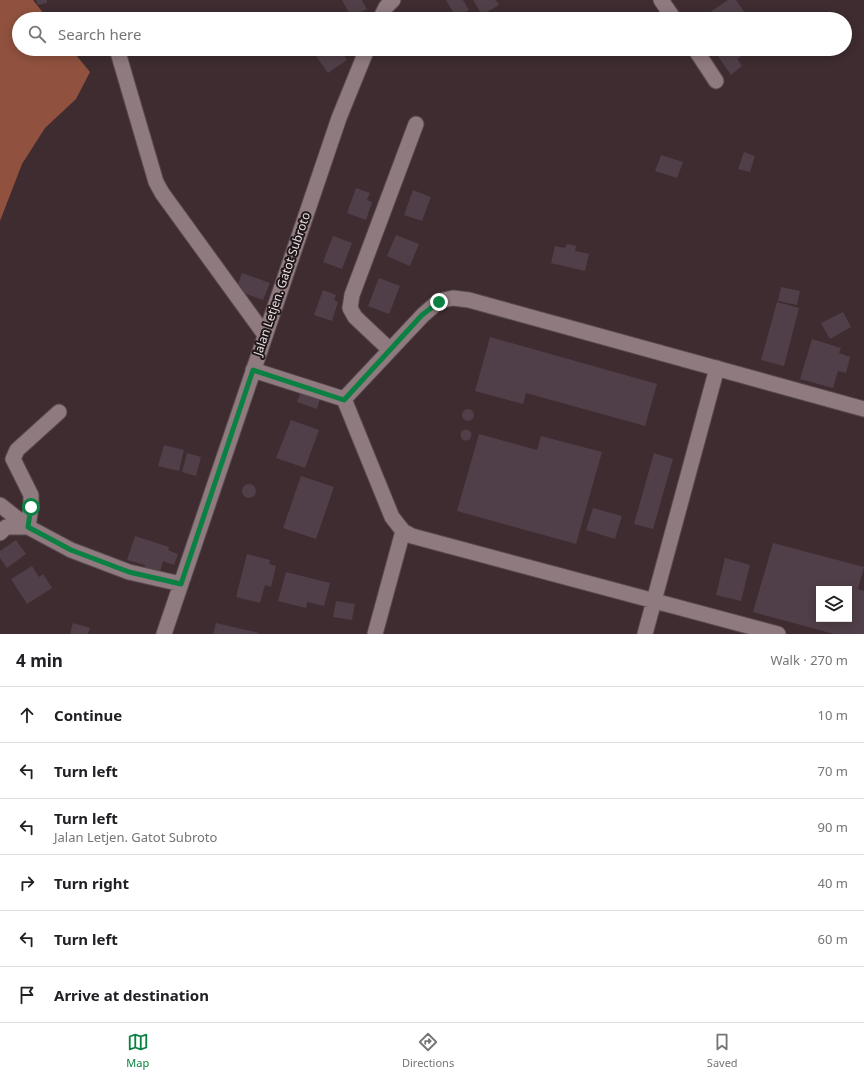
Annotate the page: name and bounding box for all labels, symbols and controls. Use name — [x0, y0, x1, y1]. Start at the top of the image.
search box — [12, 12, 852, 56]
icon: search — [26, 23, 48, 45]
text: Search here — [58, 24, 141, 44]
street label: Jalan Letjen. Gatot Subroto — [249, 210, 314, 359]
route end — [430, 293, 448, 311]
route start — [22, 498, 40, 516]
map controls — [816, 586, 852, 622]
button: layers — [816, 586, 852, 622]
text: 4 min — [16, 649, 63, 672]
text: Walk · 270 m — [770, 651, 848, 669]
icon: ahead — [16, 704, 38, 726]
text: Continue — [54, 705, 122, 725]
text: 10 m — [818, 706, 848, 724]
icon: left — [16, 760, 38, 782]
text: Turn left — [54, 761, 118, 781]
text: 70 m — [818, 762, 848, 780]
text: Turn left — [54, 808, 118, 828]
icon: left — [16, 816, 38, 838]
text: 90 m — [818, 818, 848, 836]
text: Jalan Letjen. Gatot Subroto — [54, 828, 217, 846]
icon: right — [16, 872, 38, 894]
text: Turn right — [54, 873, 129, 893]
text: 40 m — [818, 874, 848, 892]
icon: left — [16, 928, 38, 950]
text: Turn left — [54, 929, 118, 949]
text: 60 m — [818, 930, 848, 948]
icon: arrive — [16, 984, 38, 1006]
text: Arrive at destination — [54, 985, 209, 1005]
tab: Map — [126, 1031, 149, 1070]
tab: Directions — [402, 1031, 454, 1070]
tab: Saved — [707, 1031, 738, 1070]

